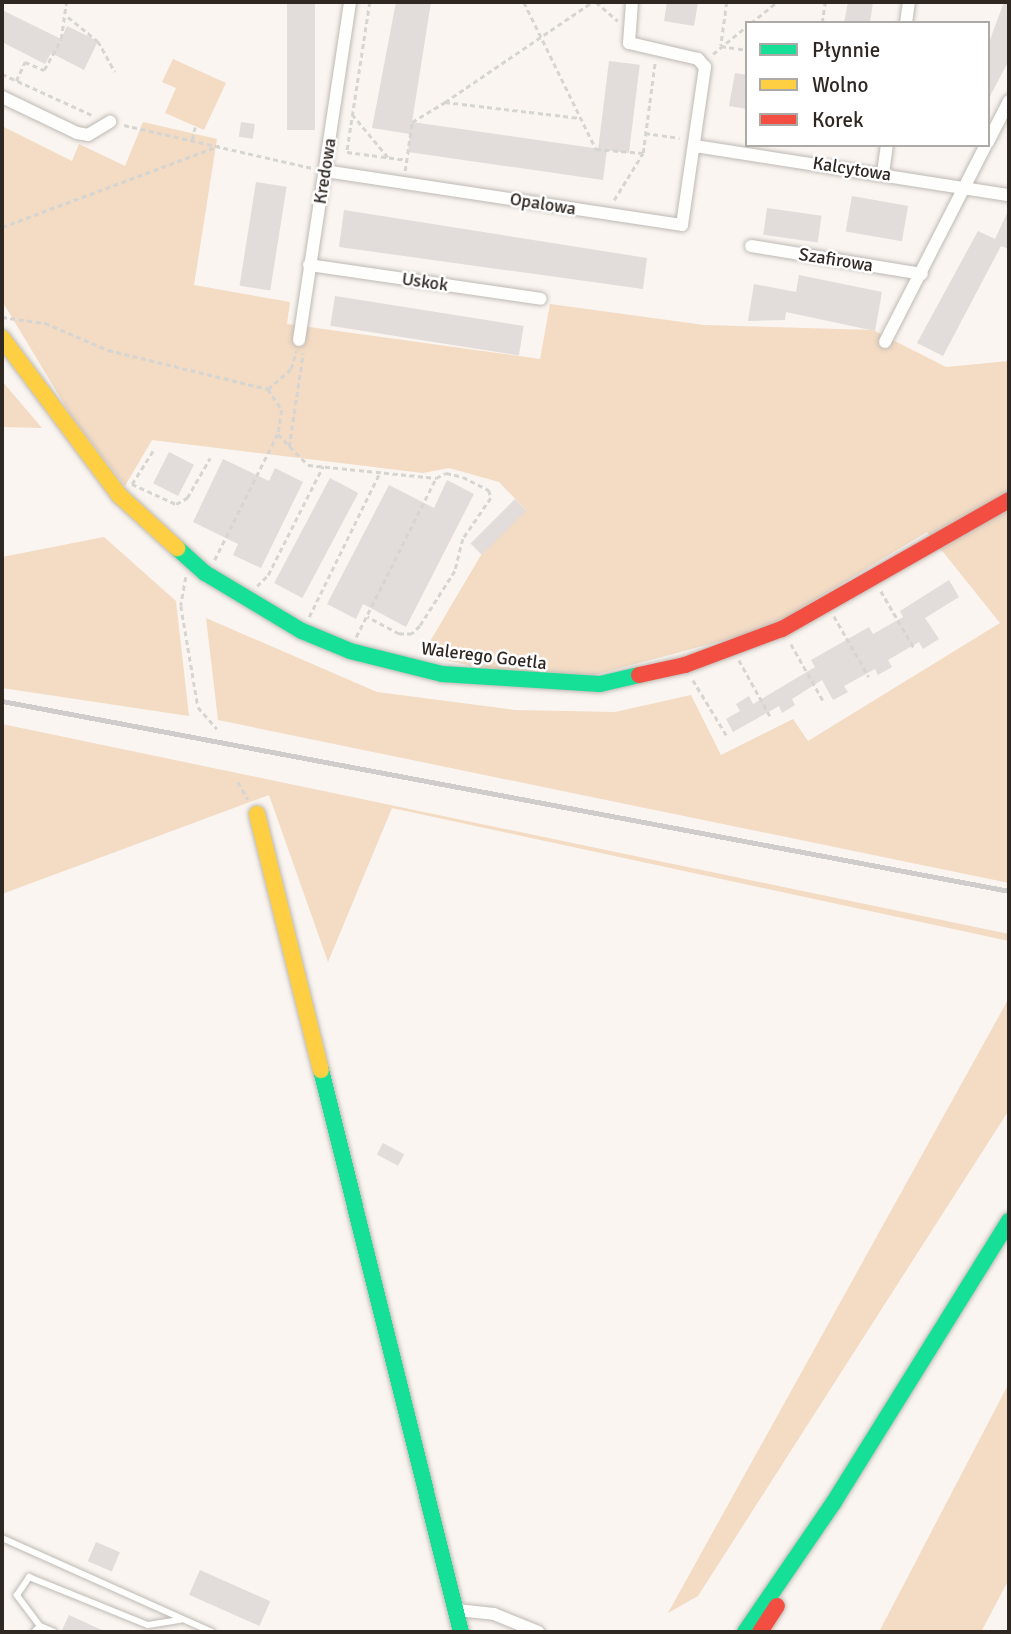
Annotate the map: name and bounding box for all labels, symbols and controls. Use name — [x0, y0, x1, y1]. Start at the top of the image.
legend — [745, 21, 990, 147]
text: Płynnie — [812, 37, 880, 63]
text: Wolno — [812, 72, 868, 98]
text: Korek — [812, 107, 863, 133]
street label: Kredowa — [309, 136, 341, 206]
street label: Kalcytowa — [811, 152, 893, 186]
street label: Opalowa — [508, 188, 578, 220]
street label: Szafirowa — [797, 243, 875, 277]
street label: Uskok — [400, 268, 450, 296]
street label: Walerego Goetla — [420, 638, 548, 674]

